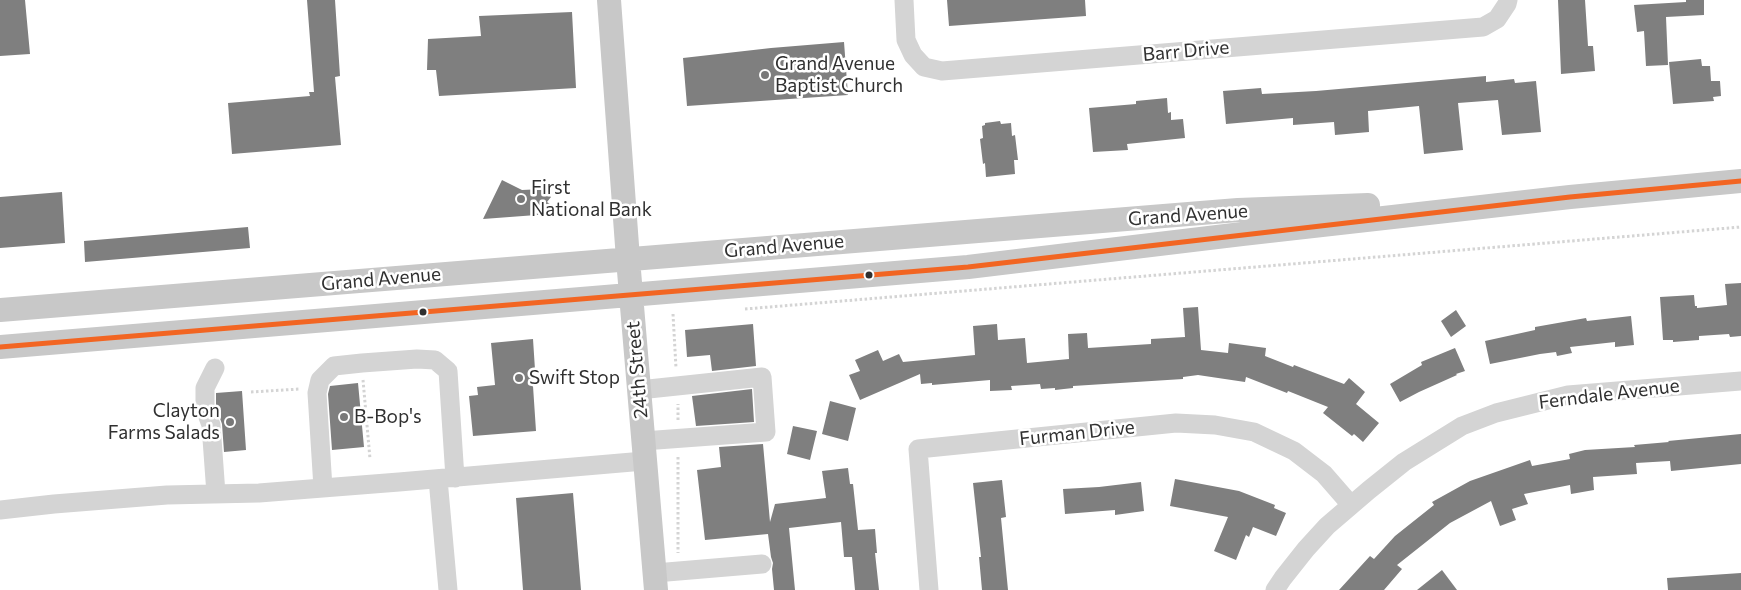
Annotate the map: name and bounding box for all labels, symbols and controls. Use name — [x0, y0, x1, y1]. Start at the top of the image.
street label: Barr Drive — [1142, 36, 1230, 66]
place label: Grand Avenue Baptist Church — [775, 53, 903, 97]
marker: Grand Avenue Baptist Church — [759, 69, 771, 81]
place label: First National Bank — [531, 177, 652, 221]
marker: First National Bank — [515, 193, 527, 205]
street label: Grand Avenue — [1127, 199, 1249, 231]
street label: Grand Avenue — [723, 229, 845, 263]
street label: Grand Avenue — [320, 262, 442, 296]
unlabelled marker — [864, 270, 874, 280]
unlabelled marker — [418, 307, 428, 317]
street label: 24th Street — [621, 320, 653, 420]
place label: Swift Stop — [529, 367, 620, 389]
marker: Swift Stop — [513, 372, 525, 384]
street label: Ferndale Avenue — [1537, 374, 1681, 414]
place label: Clayton Farms Salads — [108, 400, 220, 444]
place label: B-Bop's — [354, 406, 422, 428]
marker: B-Bop's — [338, 411, 350, 423]
marker: Clayton Farms Salads — [224, 416, 236, 428]
street label: Furman Drive — [1018, 416, 1136, 450]

